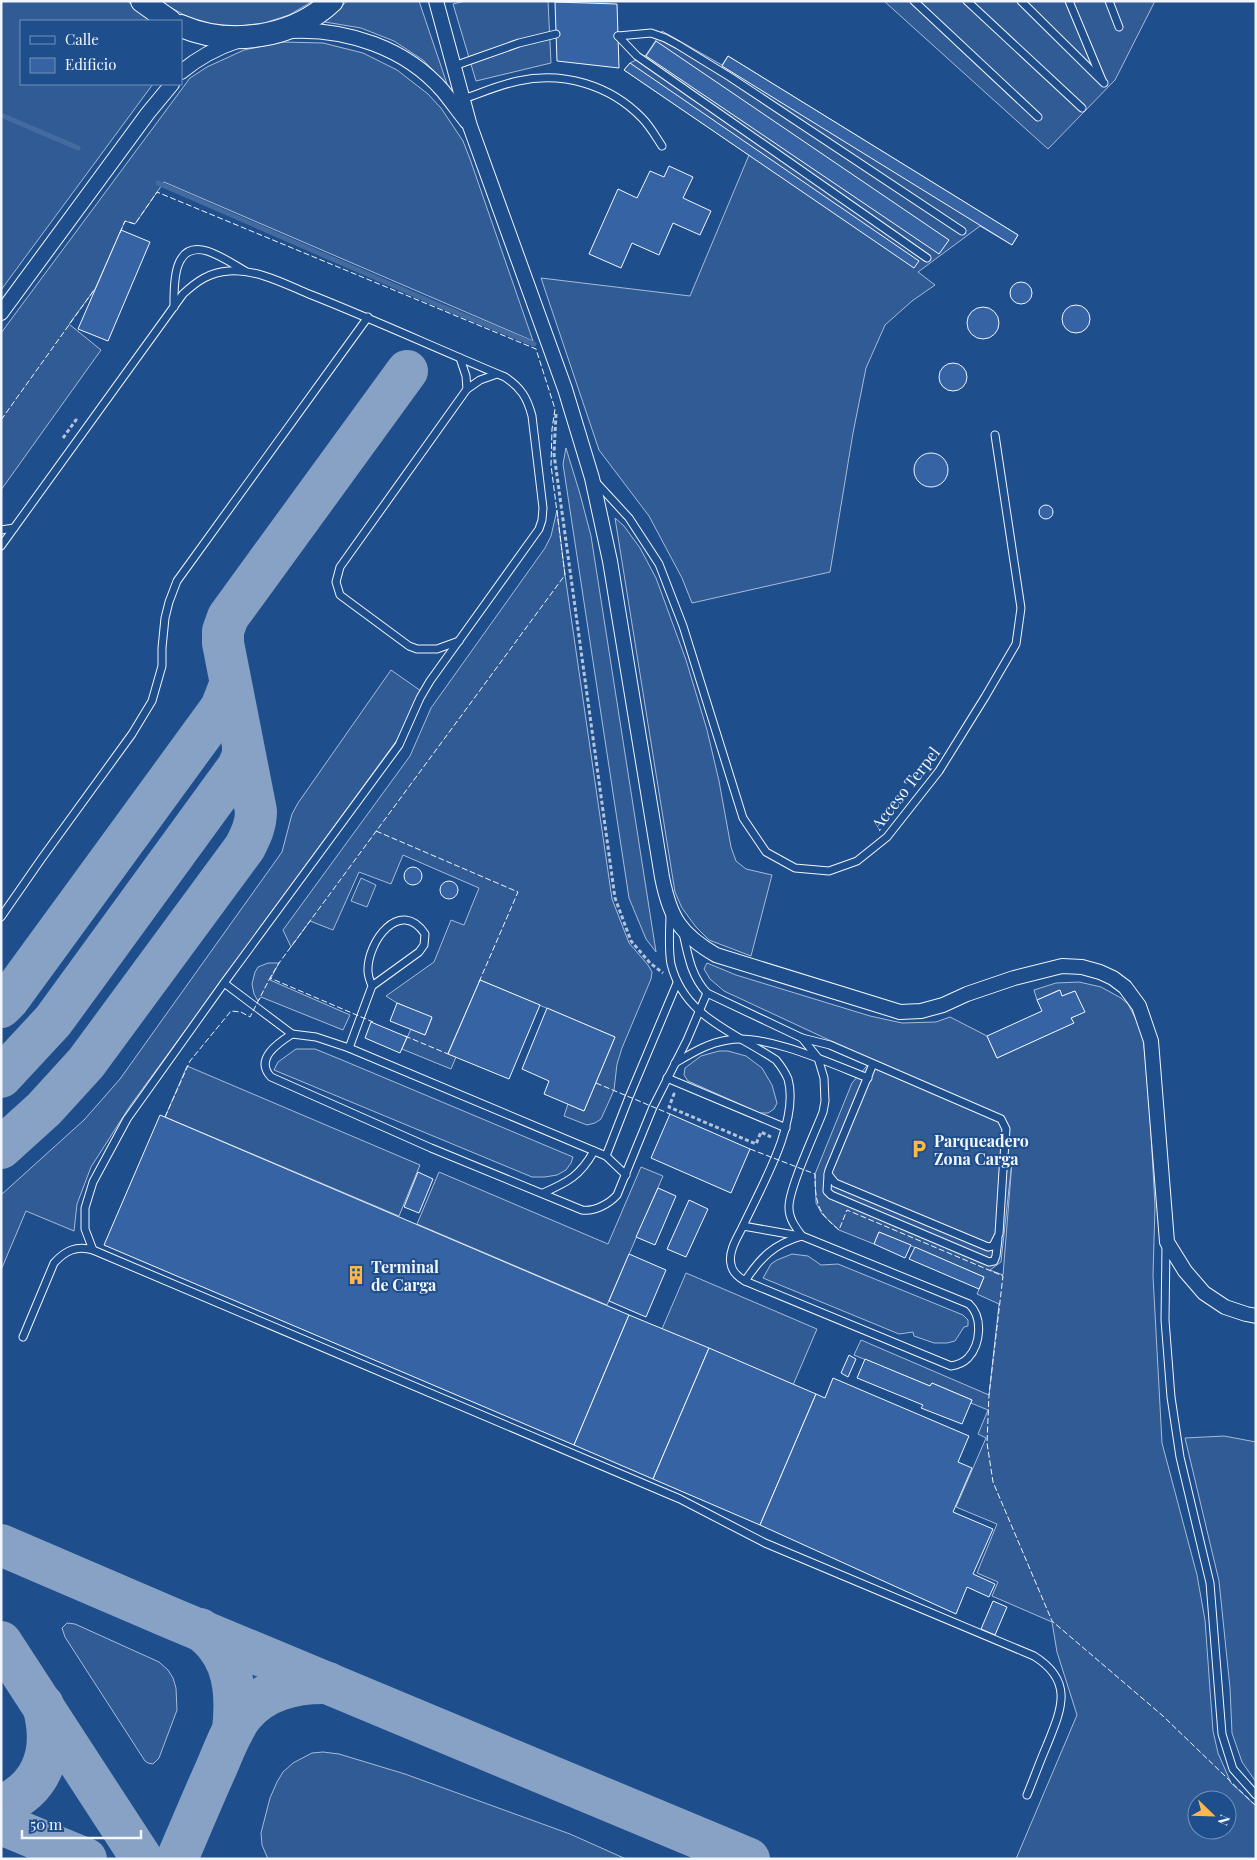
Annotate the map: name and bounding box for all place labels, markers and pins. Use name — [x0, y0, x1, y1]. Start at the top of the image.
place label: Parqueadero Zona Carga — [934, 1130, 1029, 1169]
parking icon: Parqueadero Zona Carga — [908, 1138, 930, 1160]
place label: Terminal de Carga — [371, 1256, 439, 1295]
building icon: Terminal de Carga — [345, 1264, 367, 1286]

